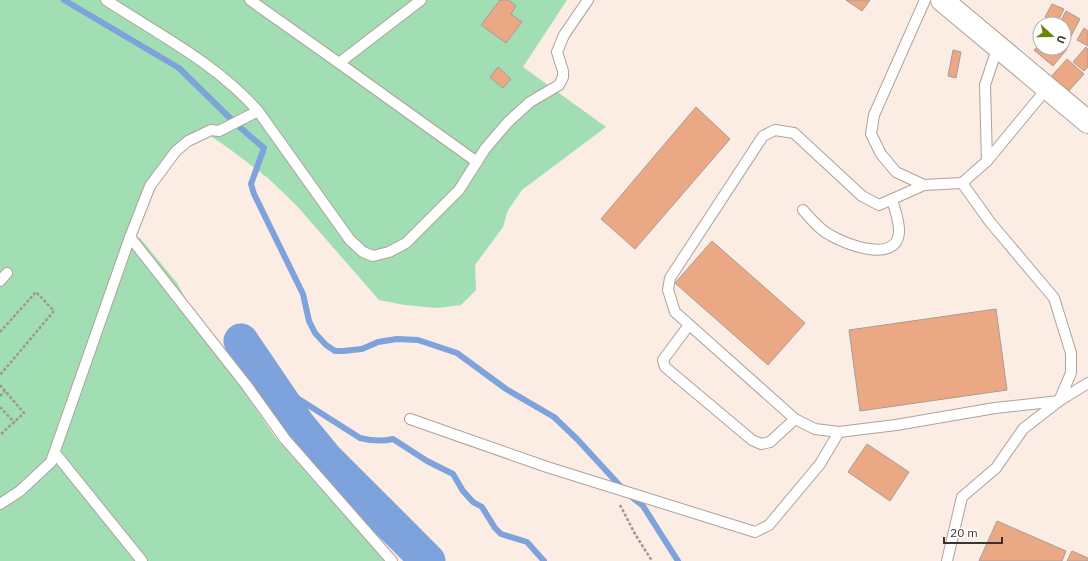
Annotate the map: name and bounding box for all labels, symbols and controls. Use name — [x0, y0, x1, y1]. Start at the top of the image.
north arrow — [1032, 16, 1072, 56]
text: U — [1053, 34, 1069, 46]
scale bar — [944, 519, 1002, 545]
text: 20 m — [950, 525, 978, 540]

